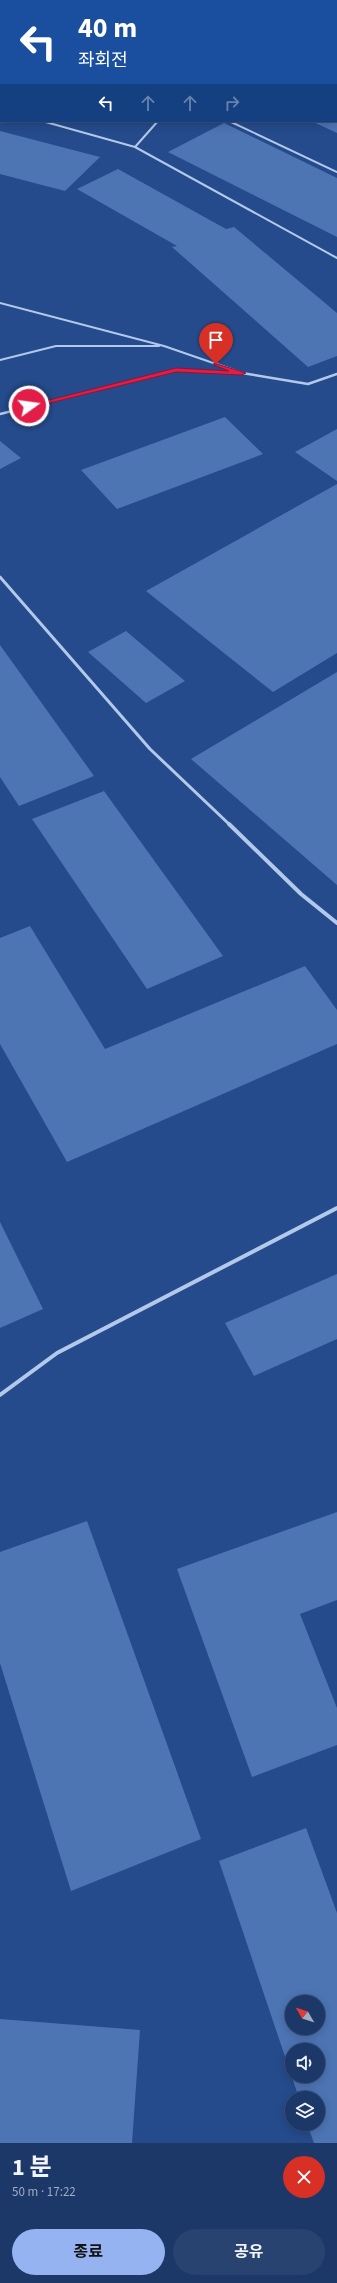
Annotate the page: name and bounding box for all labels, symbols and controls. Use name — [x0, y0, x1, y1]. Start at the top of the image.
text: 40 m — [78, 8, 137, 48]
icon: left — [12, 16, 64, 68]
text: 좌회전 — [78, 48, 128, 73]
icon: left — [95, 92, 117, 114]
icon: ahead — [137, 92, 159, 114]
icon: ahead — [179, 92, 201, 114]
icon: right — [221, 92, 243, 114]
pin — [199, 323, 233, 364]
icon: arrive — [205, 329, 227, 351]
position arrow — [8, 385, 50, 427]
north arrow — [285, 1995, 325, 2035]
map controls — [285, 1995, 325, 2131]
button: sound — [285, 2043, 325, 2083]
button: layers — [285, 2091, 325, 2131]
text: 1 분 — [12, 2150, 52, 2185]
button: close — [283, 2156, 325, 2198]
text: 50 m · 17:22 — [12, 2183, 76, 2201]
button: 종료 — [12, 2229, 165, 2275]
button: 공유 — [173, 2229, 325, 2275]

